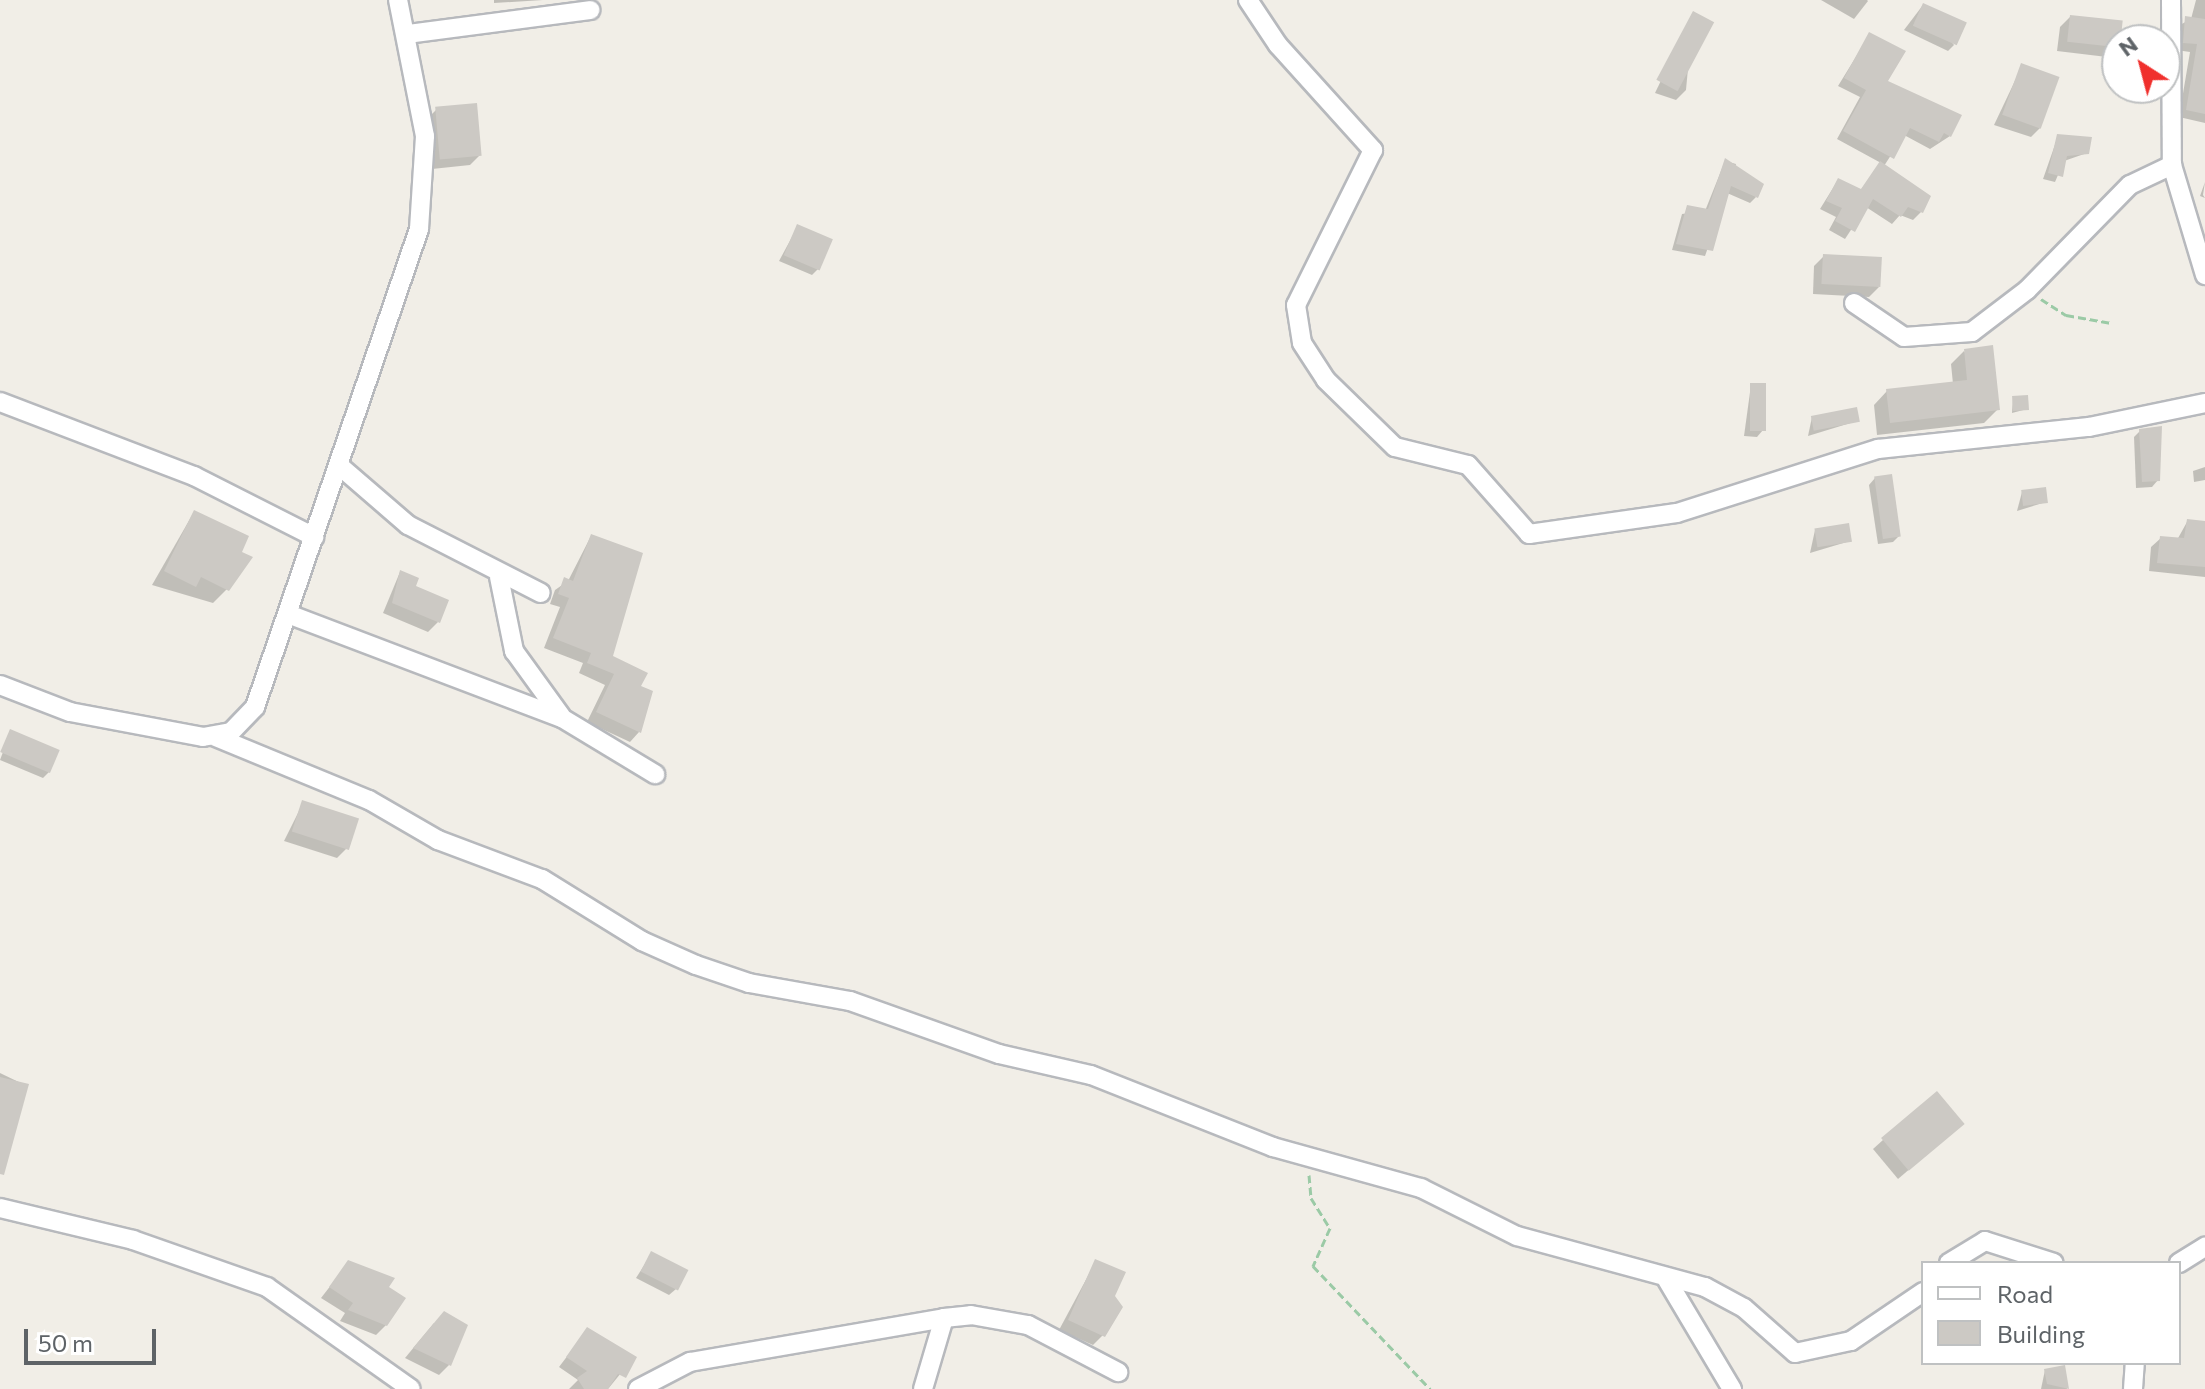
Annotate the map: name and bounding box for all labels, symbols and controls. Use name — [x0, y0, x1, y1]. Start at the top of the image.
north arrow — [2101, 24, 2181, 104]
text: N — [2113, 30, 2142, 62]
legend — [1921, 1261, 2181, 1365]
text: Road — [1997, 1279, 2053, 1308]
scale bar — [28, 1313, 160, 1363]
text: Building — [1997, 1319, 2085, 1348]
text: 50 m — [38, 1328, 93, 1357]

